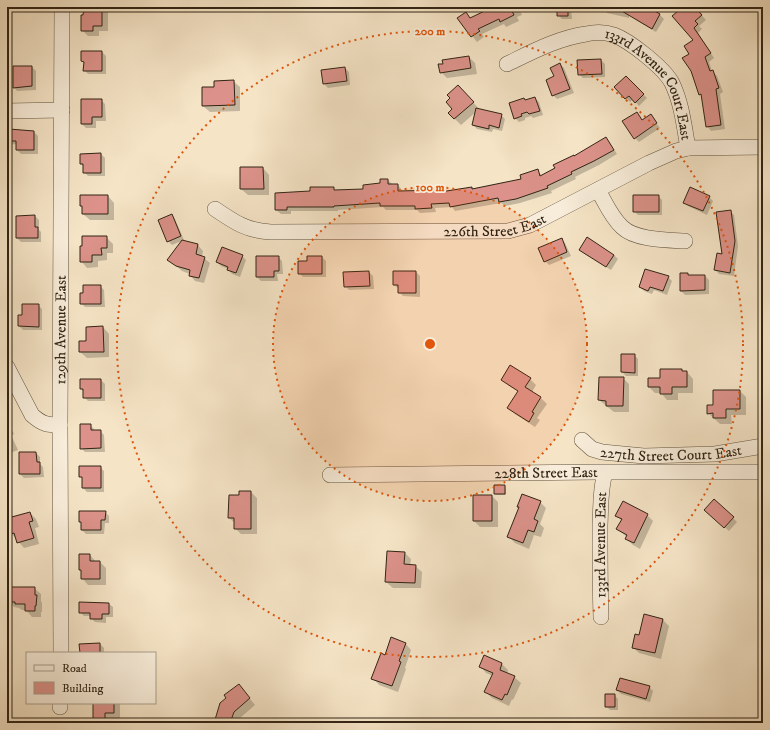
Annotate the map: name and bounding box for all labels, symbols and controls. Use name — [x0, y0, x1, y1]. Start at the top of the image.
text: 200 m — [415, 24, 445, 39]
street label: 133rd Avenue Court East — [603, 24, 696, 142]
text: 100 m — [416, 180, 444, 195]
street label: 226th Street East — [443, 209, 550, 241]
street label: 129th Avenue East — [51, 275, 71, 385]
centre of rings — [423, 337, 437, 351]
street label: 227th Street Court East — [599, 441, 743, 466]
street label: 228th Street East — [494, 463, 598, 483]
street label: 133rd Avenue East — [591, 491, 611, 598]
legend — [26, 652, 156, 704]
text: Road — [62, 661, 87, 676]
text: Building — [62, 681, 103, 696]

